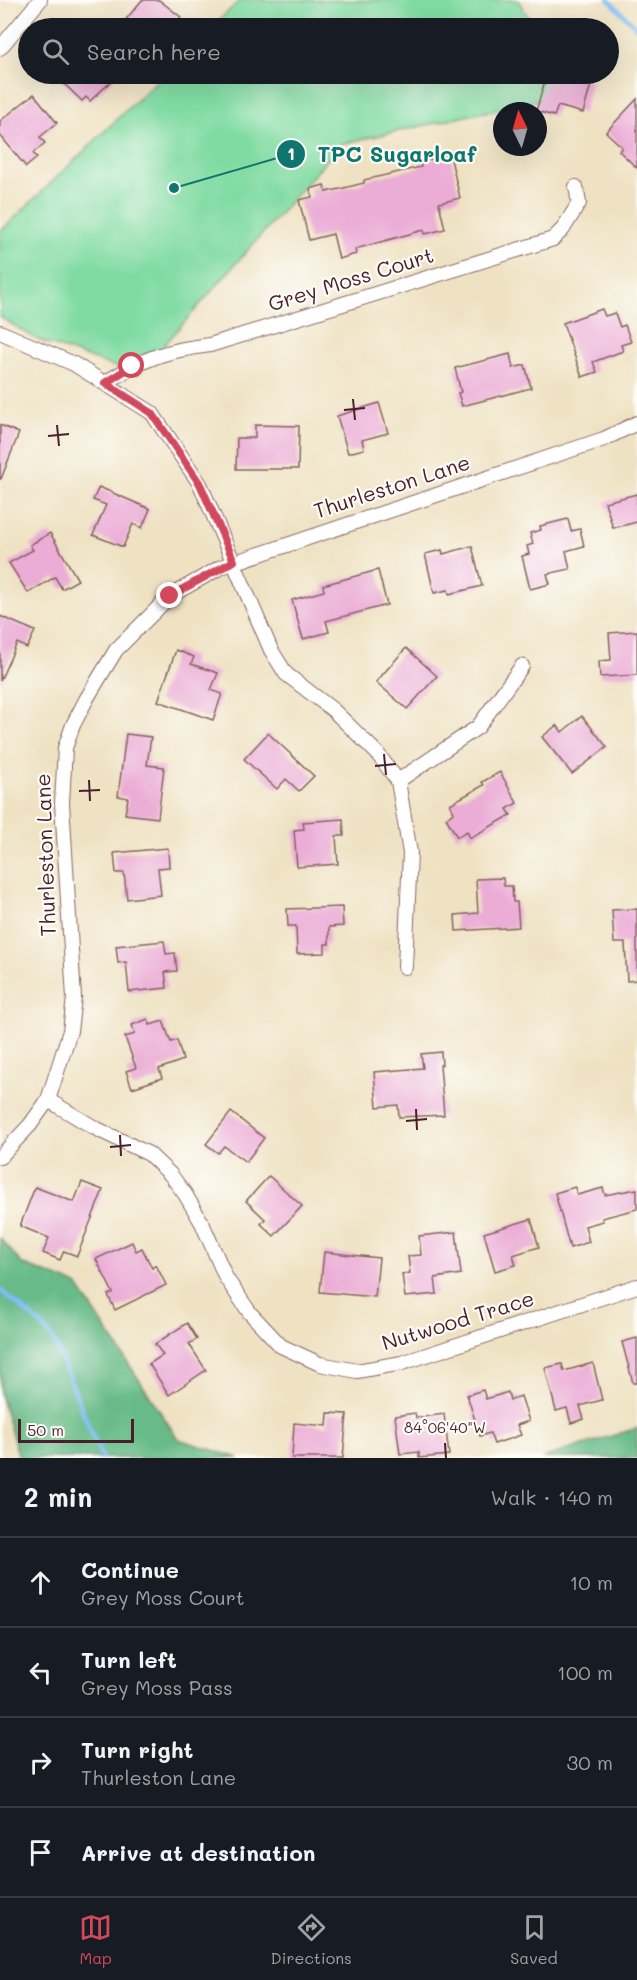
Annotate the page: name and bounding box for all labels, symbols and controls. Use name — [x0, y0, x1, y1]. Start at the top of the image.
search box — [18, 18, 619, 84]
icon: search — [39, 35, 72, 68]
text: Search here — [87, 37, 221, 66]
north arrow — [493, 102, 547, 156]
callout: TPC Sugarloaf — [276, 134, 489, 174]
text: TPC Sugarloaf — [318, 139, 477, 168]
text: 1 — [287, 141, 295, 165]
street label: Grey Moss Court — [264, 241, 437, 317]
route start — [118, 352, 144, 378]
street label: Thurleston Lane — [310, 448, 473, 524]
route end — [156, 582, 182, 608]
street label: Thurleston Lane — [28, 773, 61, 937]
street label: Nutwood Trace — [378, 1284, 537, 1356]
scale bar — [18, 1416, 134, 1444]
text: 84°06'40"W — [404, 1417, 486, 1437]
text: 50 m — [27, 1419, 64, 1440]
text: 2 min — [24, 1480, 92, 1514]
text: Walk · 140 m — [490, 1484, 613, 1510]
text: Continue — [81, 1555, 179, 1584]
icon: ahead — [24, 1566, 57, 1599]
text: 10 m — [569, 1569, 613, 1595]
text: Grey Moss Court — [81, 1584, 245, 1610]
text: Turn left — [81, 1645, 177, 1674]
icon: left — [24, 1656, 57, 1689]
text: 100 m — [557, 1659, 613, 1685]
text: Grey Moss Pass — [81, 1674, 233, 1700]
text: Turn right — [81, 1735, 193, 1764]
icon: right — [24, 1746, 57, 1779]
text: 30 m — [567, 1749, 613, 1775]
text: Thurleston Lane — [81, 1764, 236, 1790]
icon: arrive — [24, 1836, 57, 1869]
text: Arrive at destination — [81, 1838, 316, 1867]
tab: Map — [79, 1911, 112, 1968]
tab: Directions — [271, 1911, 352, 1968]
tab: Saved — [510, 1911, 558, 1968]

